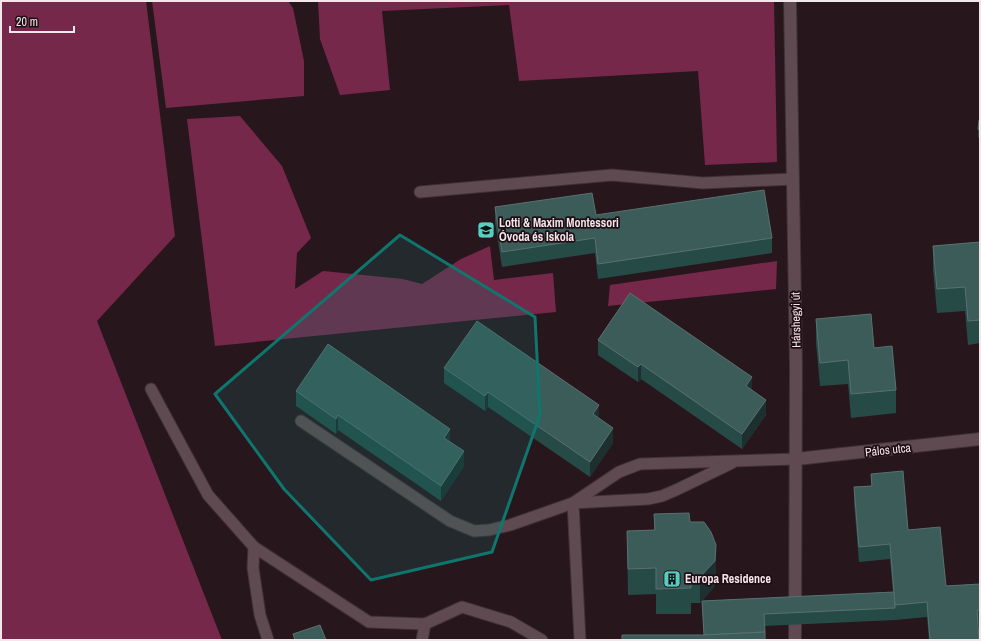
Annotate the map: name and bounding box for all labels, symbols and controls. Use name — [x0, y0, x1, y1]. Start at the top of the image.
scale bar — [10, 8, 74, 34]
text: 20 m — [16, 14, 38, 30]
place label: Lotti & Maxim Montessori Óvoda és Iskola — [499, 215, 619, 245]
school or university icon: Lotti & Maxim Montessori Óvoda és Iskola — [476, 220, 496, 240]
street label: Hárshegyi út — [788, 292, 804, 348]
street label: Pálos utca — [864, 440, 912, 460]
building icon: Europa Residence — [662, 569, 682, 589]
place label: Europa Residence — [685, 571, 771, 587]

